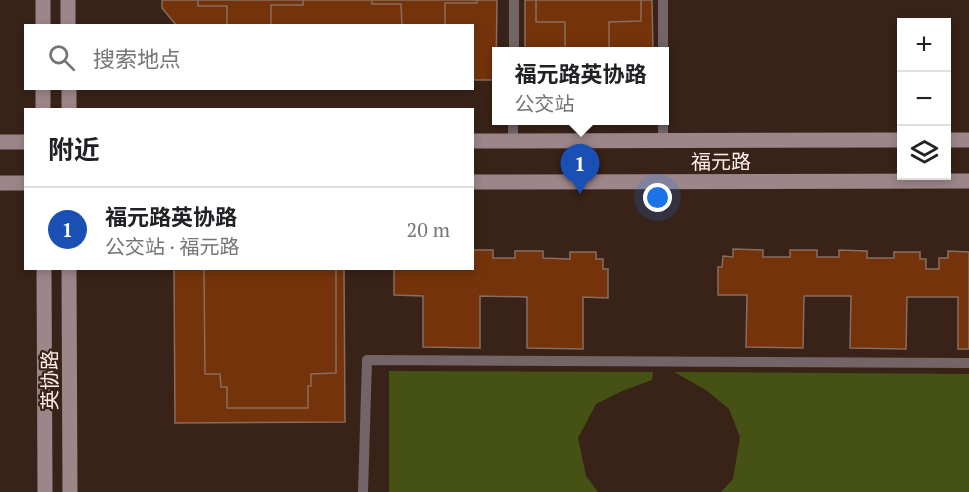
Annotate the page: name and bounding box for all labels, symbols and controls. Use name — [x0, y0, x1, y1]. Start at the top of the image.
map controls — [897, 18, 951, 180]
button: + — [897, 18, 951, 72]
search box — [24, 24, 474, 90]
icon: search — [45, 41, 78, 74]
text: 搜索地点 — [93, 44, 181, 73]
popup — [492, 47, 669, 125]
text: 福元路英协路 — [514, 59, 647, 88]
button: − — [897, 72, 951, 126]
text: 公交站 — [514, 90, 574, 117]
button: layers — [897, 126, 951, 180]
text: 附近 — [48, 132, 100, 166]
pin: 1 — [560, 144, 600, 194]
street label: 福元路 — [691, 148, 751, 175]
your location — [643, 183, 672, 212]
text: 福元路英协路 — [105, 202, 237, 231]
text: 1 — [62, 216, 73, 243]
text: 20 m — [407, 216, 450, 243]
text: 公交站 · 福元路 — [105, 233, 240, 260]
street label: 英协路 — [36, 350, 63, 410]

